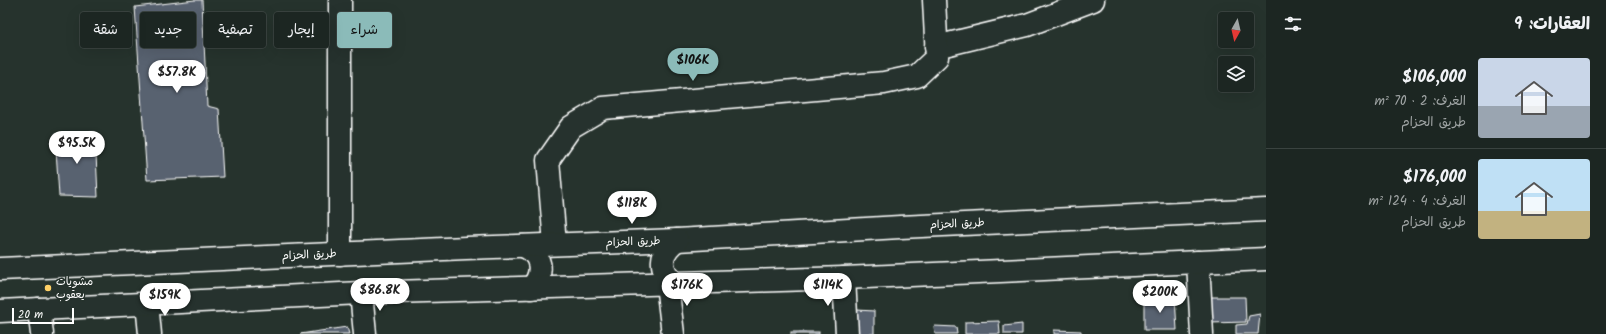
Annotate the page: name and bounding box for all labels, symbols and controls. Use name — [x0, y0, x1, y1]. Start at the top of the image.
text: العقارات: 9 — [1514, 11, 1590, 38]
chip: شقة — [80, 12, 132, 48]
chip: جديد — [140, 12, 196, 48]
chip: تصفية — [204, 12, 266, 48]
chip: إيجار — [274, 12, 329, 48]
chip: شراء — [337, 12, 392, 48]
north arrow — [1218, 12, 1254, 48]
map controls — [1218, 12, 1254, 92]
icon: filters — [1282, 13, 1304, 35]
pin: $106K — [665, 48, 721, 82]
text: $106K — [676, 50, 710, 71]
button: layers — [1218, 56, 1254, 92]
pin: $57.8K — [144, 60, 210, 94]
text: $57.8K — [158, 62, 197, 83]
text: $106,000 — [1402, 64, 1466, 91]
icon: home — [1510, 74, 1558, 122]
text: الغرف: 2 · 70 m² — [1374, 91, 1466, 112]
text: طريق الحزام — [1401, 112, 1466, 133]
pin: $95.5K — [44, 131, 110, 165]
text: $95.5K — [58, 133, 96, 154]
text: $176,000 — [1403, 164, 1466, 191]
icon: home — [1510, 175, 1558, 223]
pin: $118K — [604, 191, 660, 225]
text: الغرف: 4 · 124 m² — [1369, 191, 1466, 212]
text: $118K — [616, 193, 648, 214]
text: طريق الحزام — [1401, 212, 1466, 233]
street label: طريق الحزام — [929, 214, 985, 234]
street label: طريق الحزام — [605, 232, 661, 252]
street label: طريق الحزام — [281, 245, 337, 265]
place label: مشويات يعقوب — [56, 273, 93, 304]
pin: $176K — [659, 273, 715, 307]
pin: $114K — [800, 273, 856, 307]
text: $176K — [671, 275, 703, 296]
text: $114K — [813, 275, 843, 296]
pin: $86.8K — [347, 278, 413, 312]
text: $86.8K — [360, 280, 401, 301]
pin: $200K — [1132, 280, 1188, 314]
text: $200K — [1142, 282, 1178, 303]
marker: مشويات يعقوب — [43, 283, 53, 293]
pin: $159K — [137, 283, 193, 317]
text: $159K — [149, 285, 181, 306]
scale bar — [12, 306, 74, 325]
text: 20 m — [18, 306, 43, 324]

